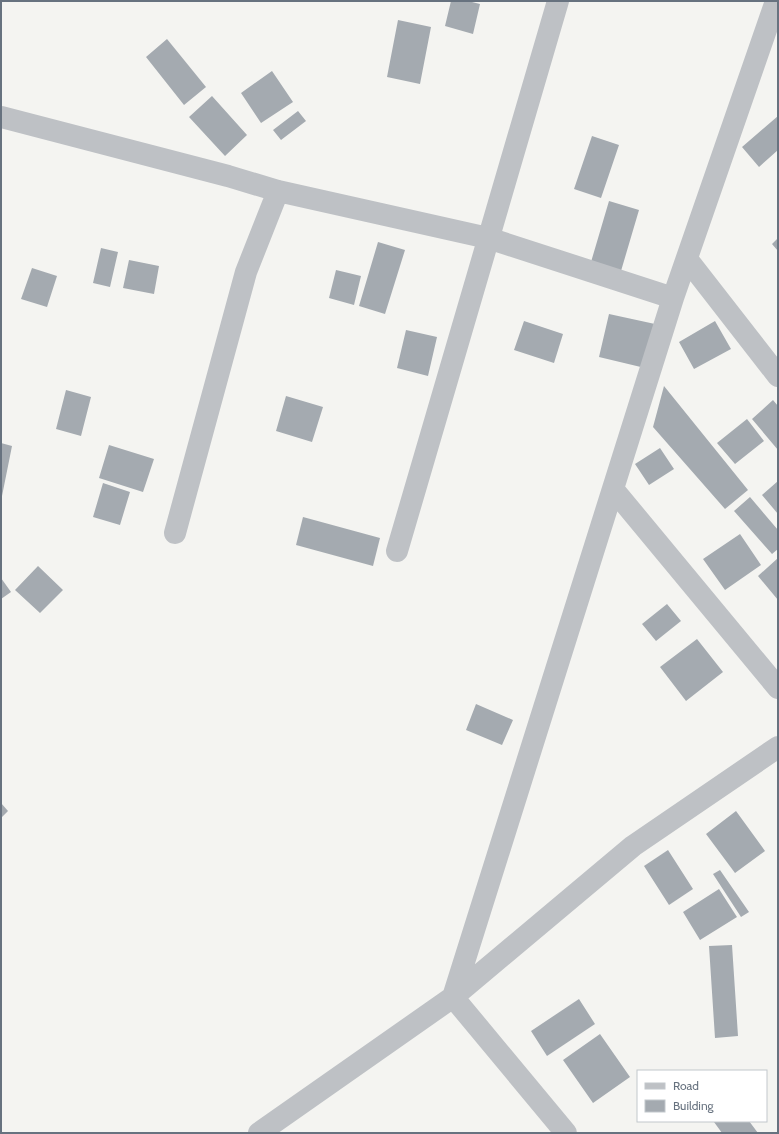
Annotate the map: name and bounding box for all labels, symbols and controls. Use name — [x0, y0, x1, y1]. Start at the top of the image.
legend — [637, 1070, 767, 1122]
text: Road — [673, 1078, 699, 1093]
text: Building — [673, 1098, 715, 1113]

